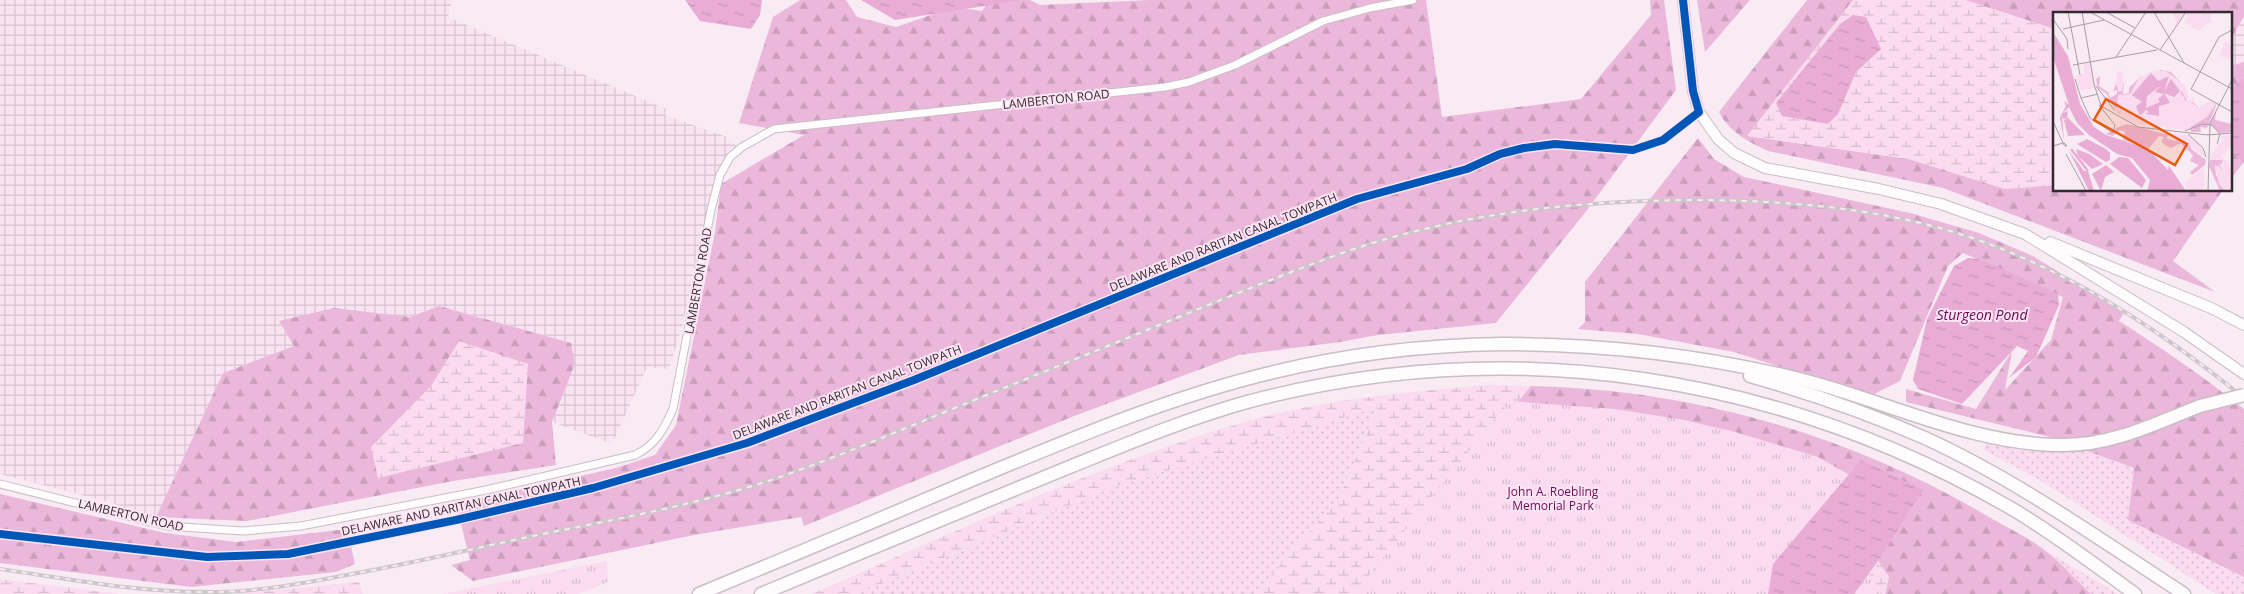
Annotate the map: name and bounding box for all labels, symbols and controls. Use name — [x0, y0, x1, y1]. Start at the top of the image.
inset map — [2053, 12, 2232, 191]
street label: LAMBERTON ROAD — [1002, 85, 1110, 113]
street label: DELAWARE AND RARITAN CANAL TOWPATH — [1107, 188, 1339, 296]
street label: LAMBERTON ROAD — [680, 227, 716, 335]
water label: Sturgeon Pond — [1936, 305, 2028, 324]
street label: DELAWARE AND RARITAN CANAL TOWPATH — [730, 340, 964, 444]
street label: DELAWARE AND RARITAN CANAL TOWPATH — [340, 472, 582, 540]
park label: John A. Roebling Memorial Park — [1507, 483, 1599, 514]
street label: LAMBERTON ROAD — [77, 495, 185, 535]

